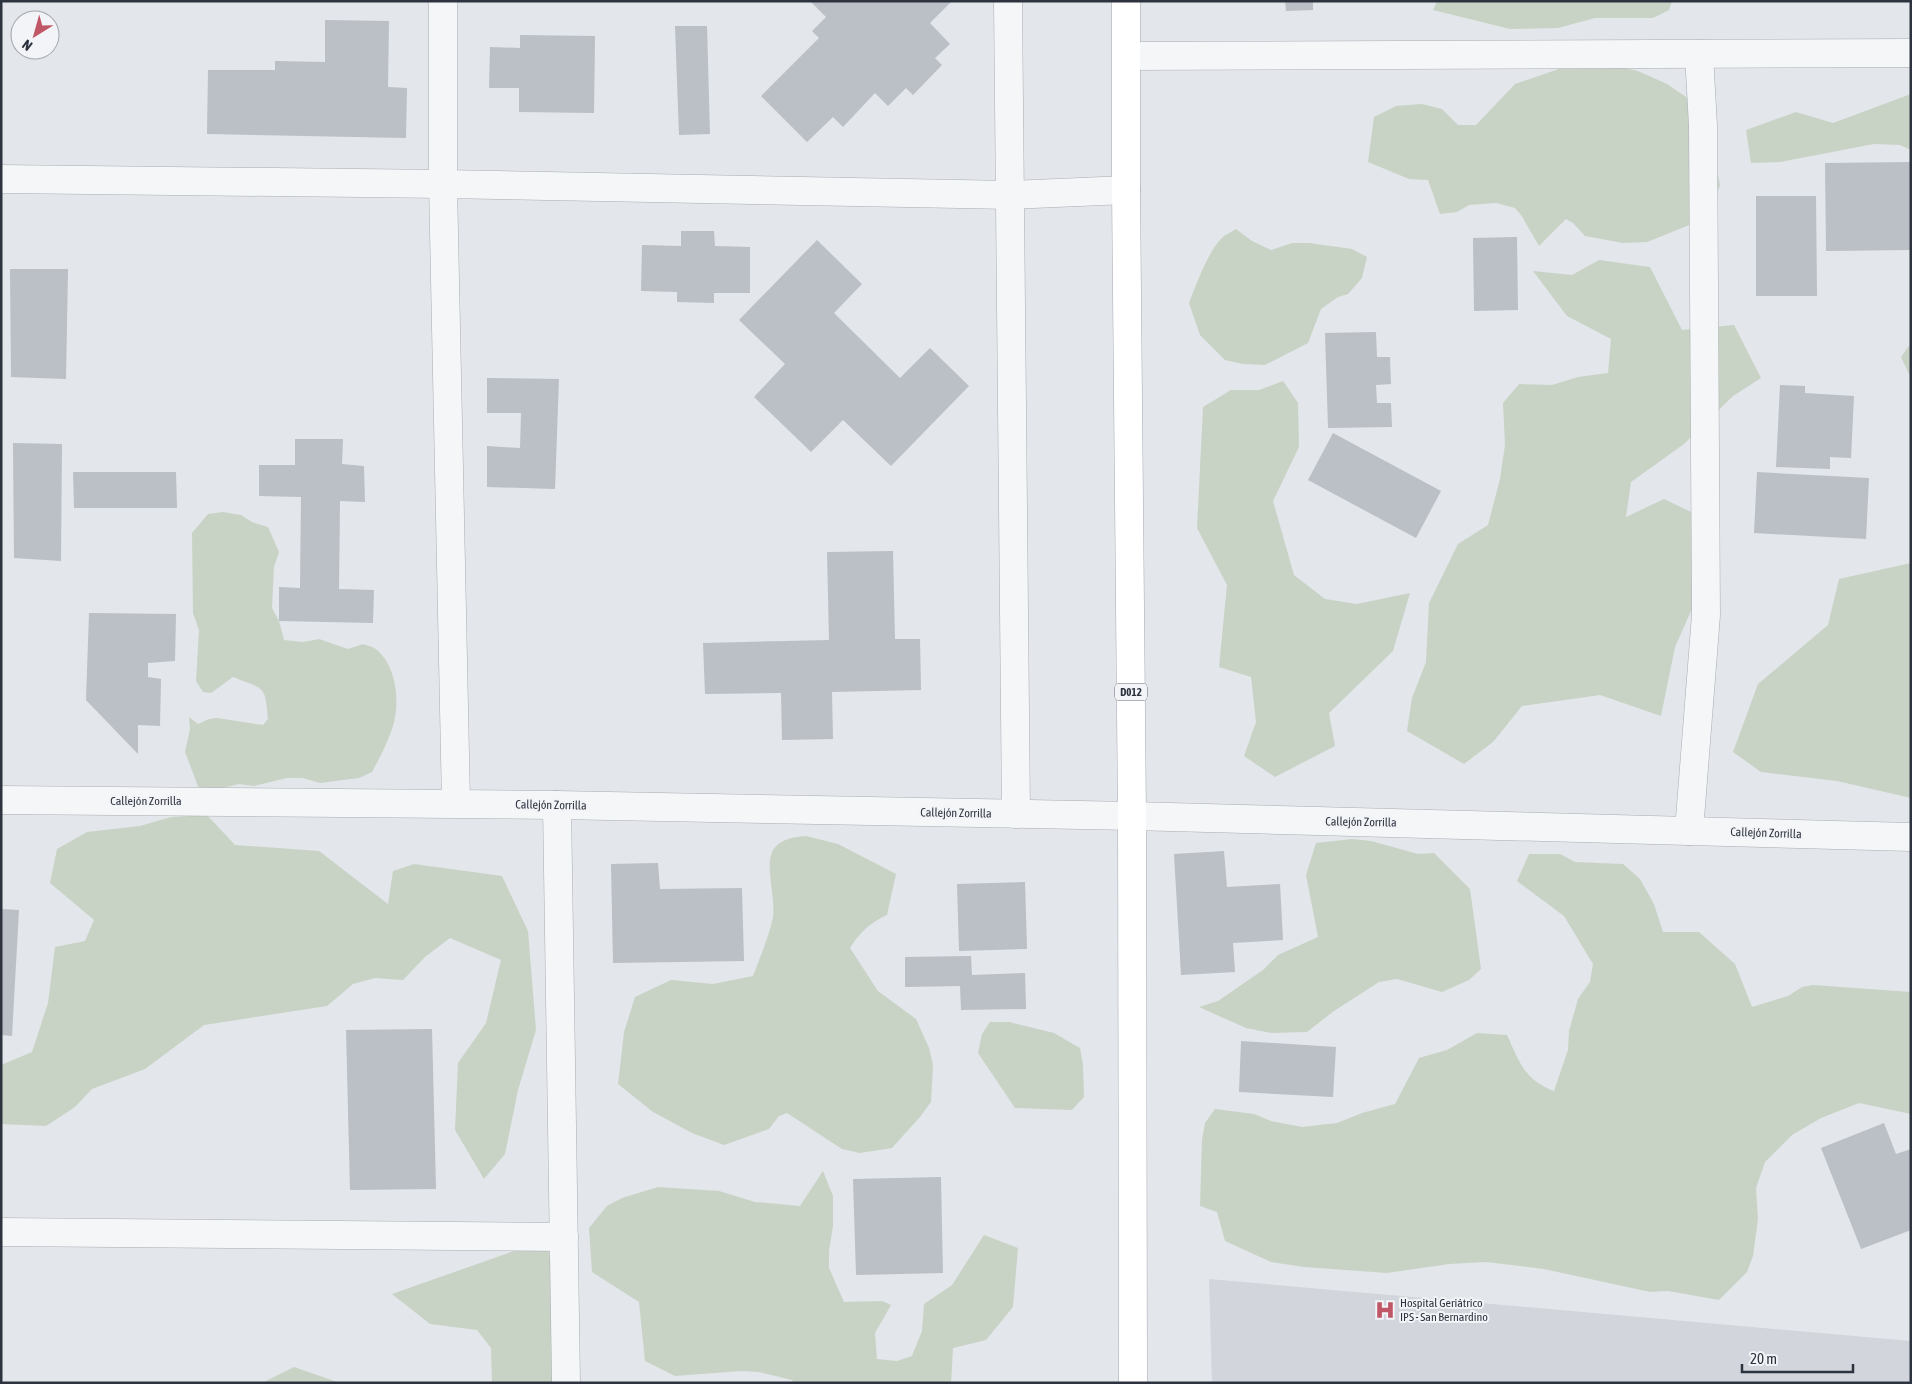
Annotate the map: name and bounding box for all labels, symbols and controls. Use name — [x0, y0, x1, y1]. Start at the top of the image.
north arrow — [10, 10, 60, 60]
text: N — [19, 37, 35, 54]
road number: D012 — [1115, 684, 1147, 700]
street label: Callejón Zorrilla — [110, 794, 182, 808]
street label: Callejón Zorrilla — [515, 797, 587, 813]
street label: Callejón Zorrilla — [920, 805, 992, 821]
street label: Callejón Zorrilla — [1325, 814, 1397, 830]
street label: Callejón Zorrilla — [1730, 825, 1802, 841]
place label: Hospital Geriátrico IPS - San Bernardino — [1400, 1296, 1488, 1324]
hospital icon: Hospital Geriátrico IPS - San Bernardino — [1374, 1299, 1396, 1321]
scale bar — [1742, 1342, 1853, 1374]
text: 20 m — [1750, 1350, 1777, 1367]

